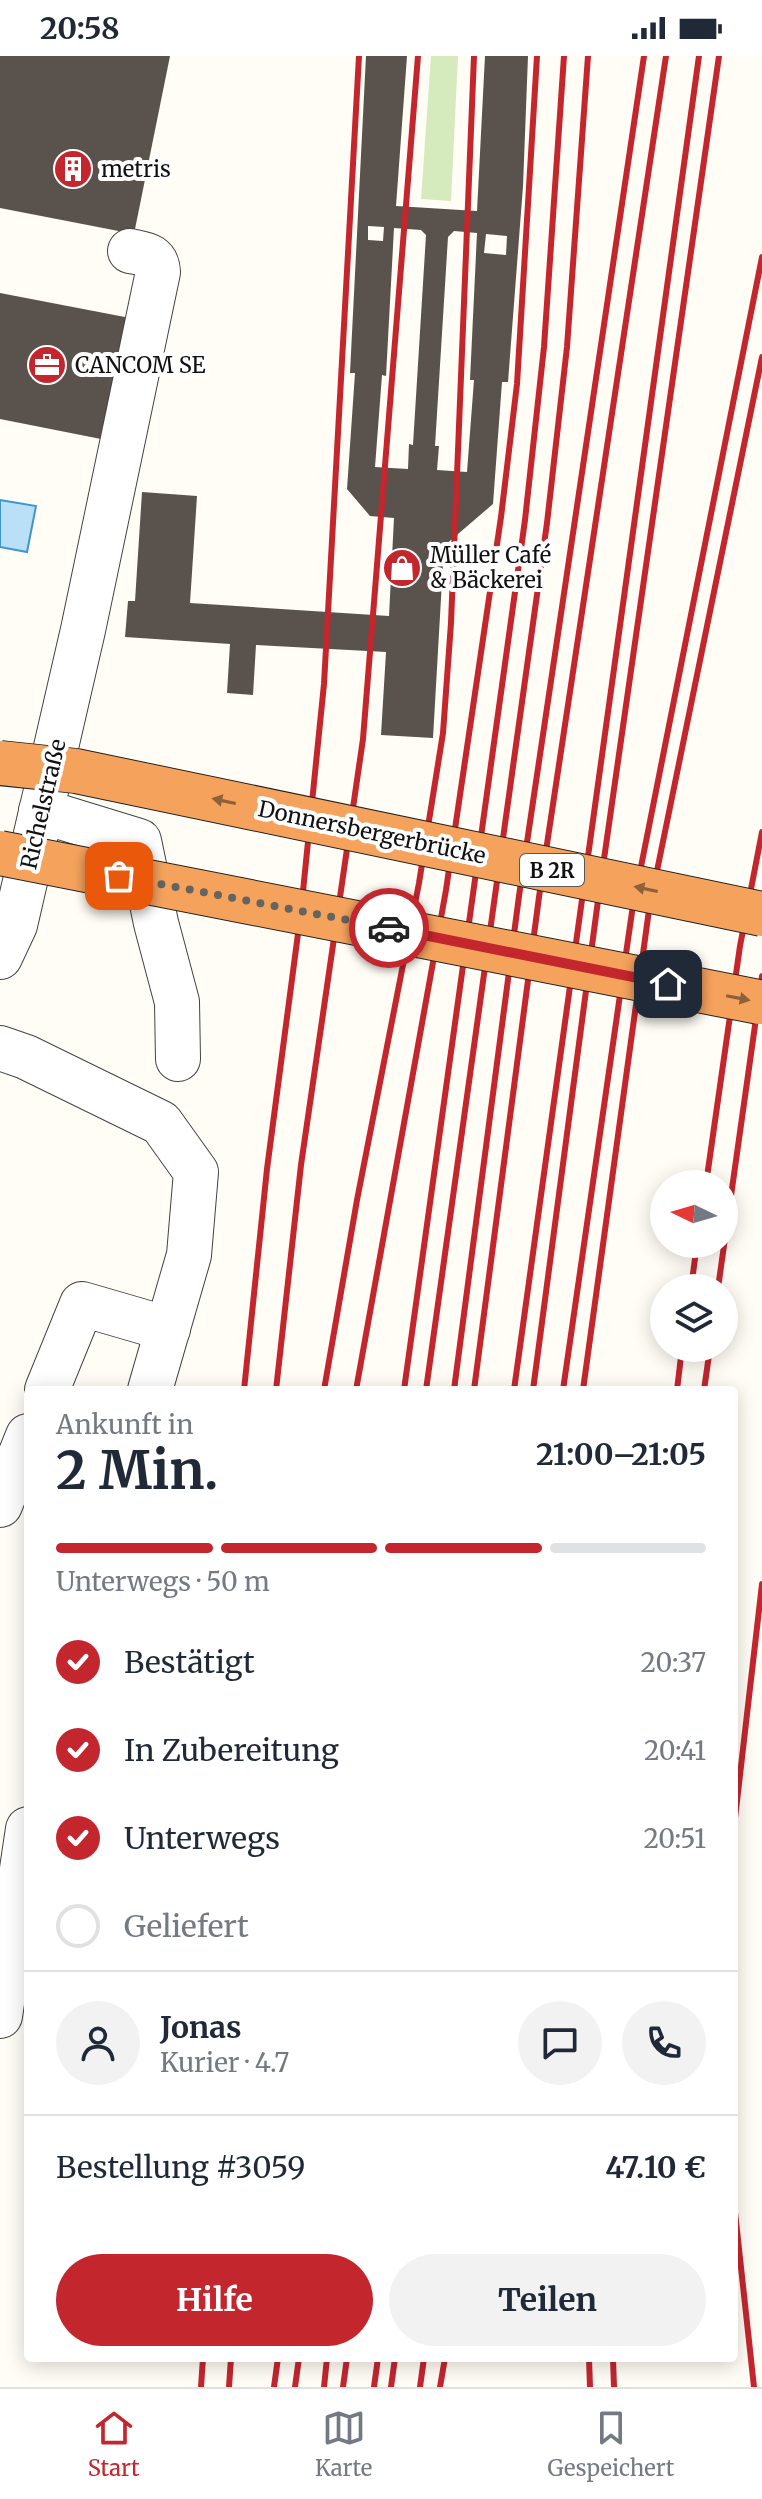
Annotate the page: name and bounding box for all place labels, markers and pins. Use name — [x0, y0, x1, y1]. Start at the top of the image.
building icon: metris — [52, 148, 94, 190]
place label: metris — [101, 155, 171, 183]
office icon: CANCOM SE — [26, 344, 68, 386]
place label: CANCOM SE — [75, 351, 205, 379]
place label: Müller Café & Bäckerei — [430, 541, 551, 594]
shop icon: Müller Café & Bäckerei — [381, 547, 423, 589]
pin — [85, 842, 153, 910]
pin — [634, 950, 702, 1018]

